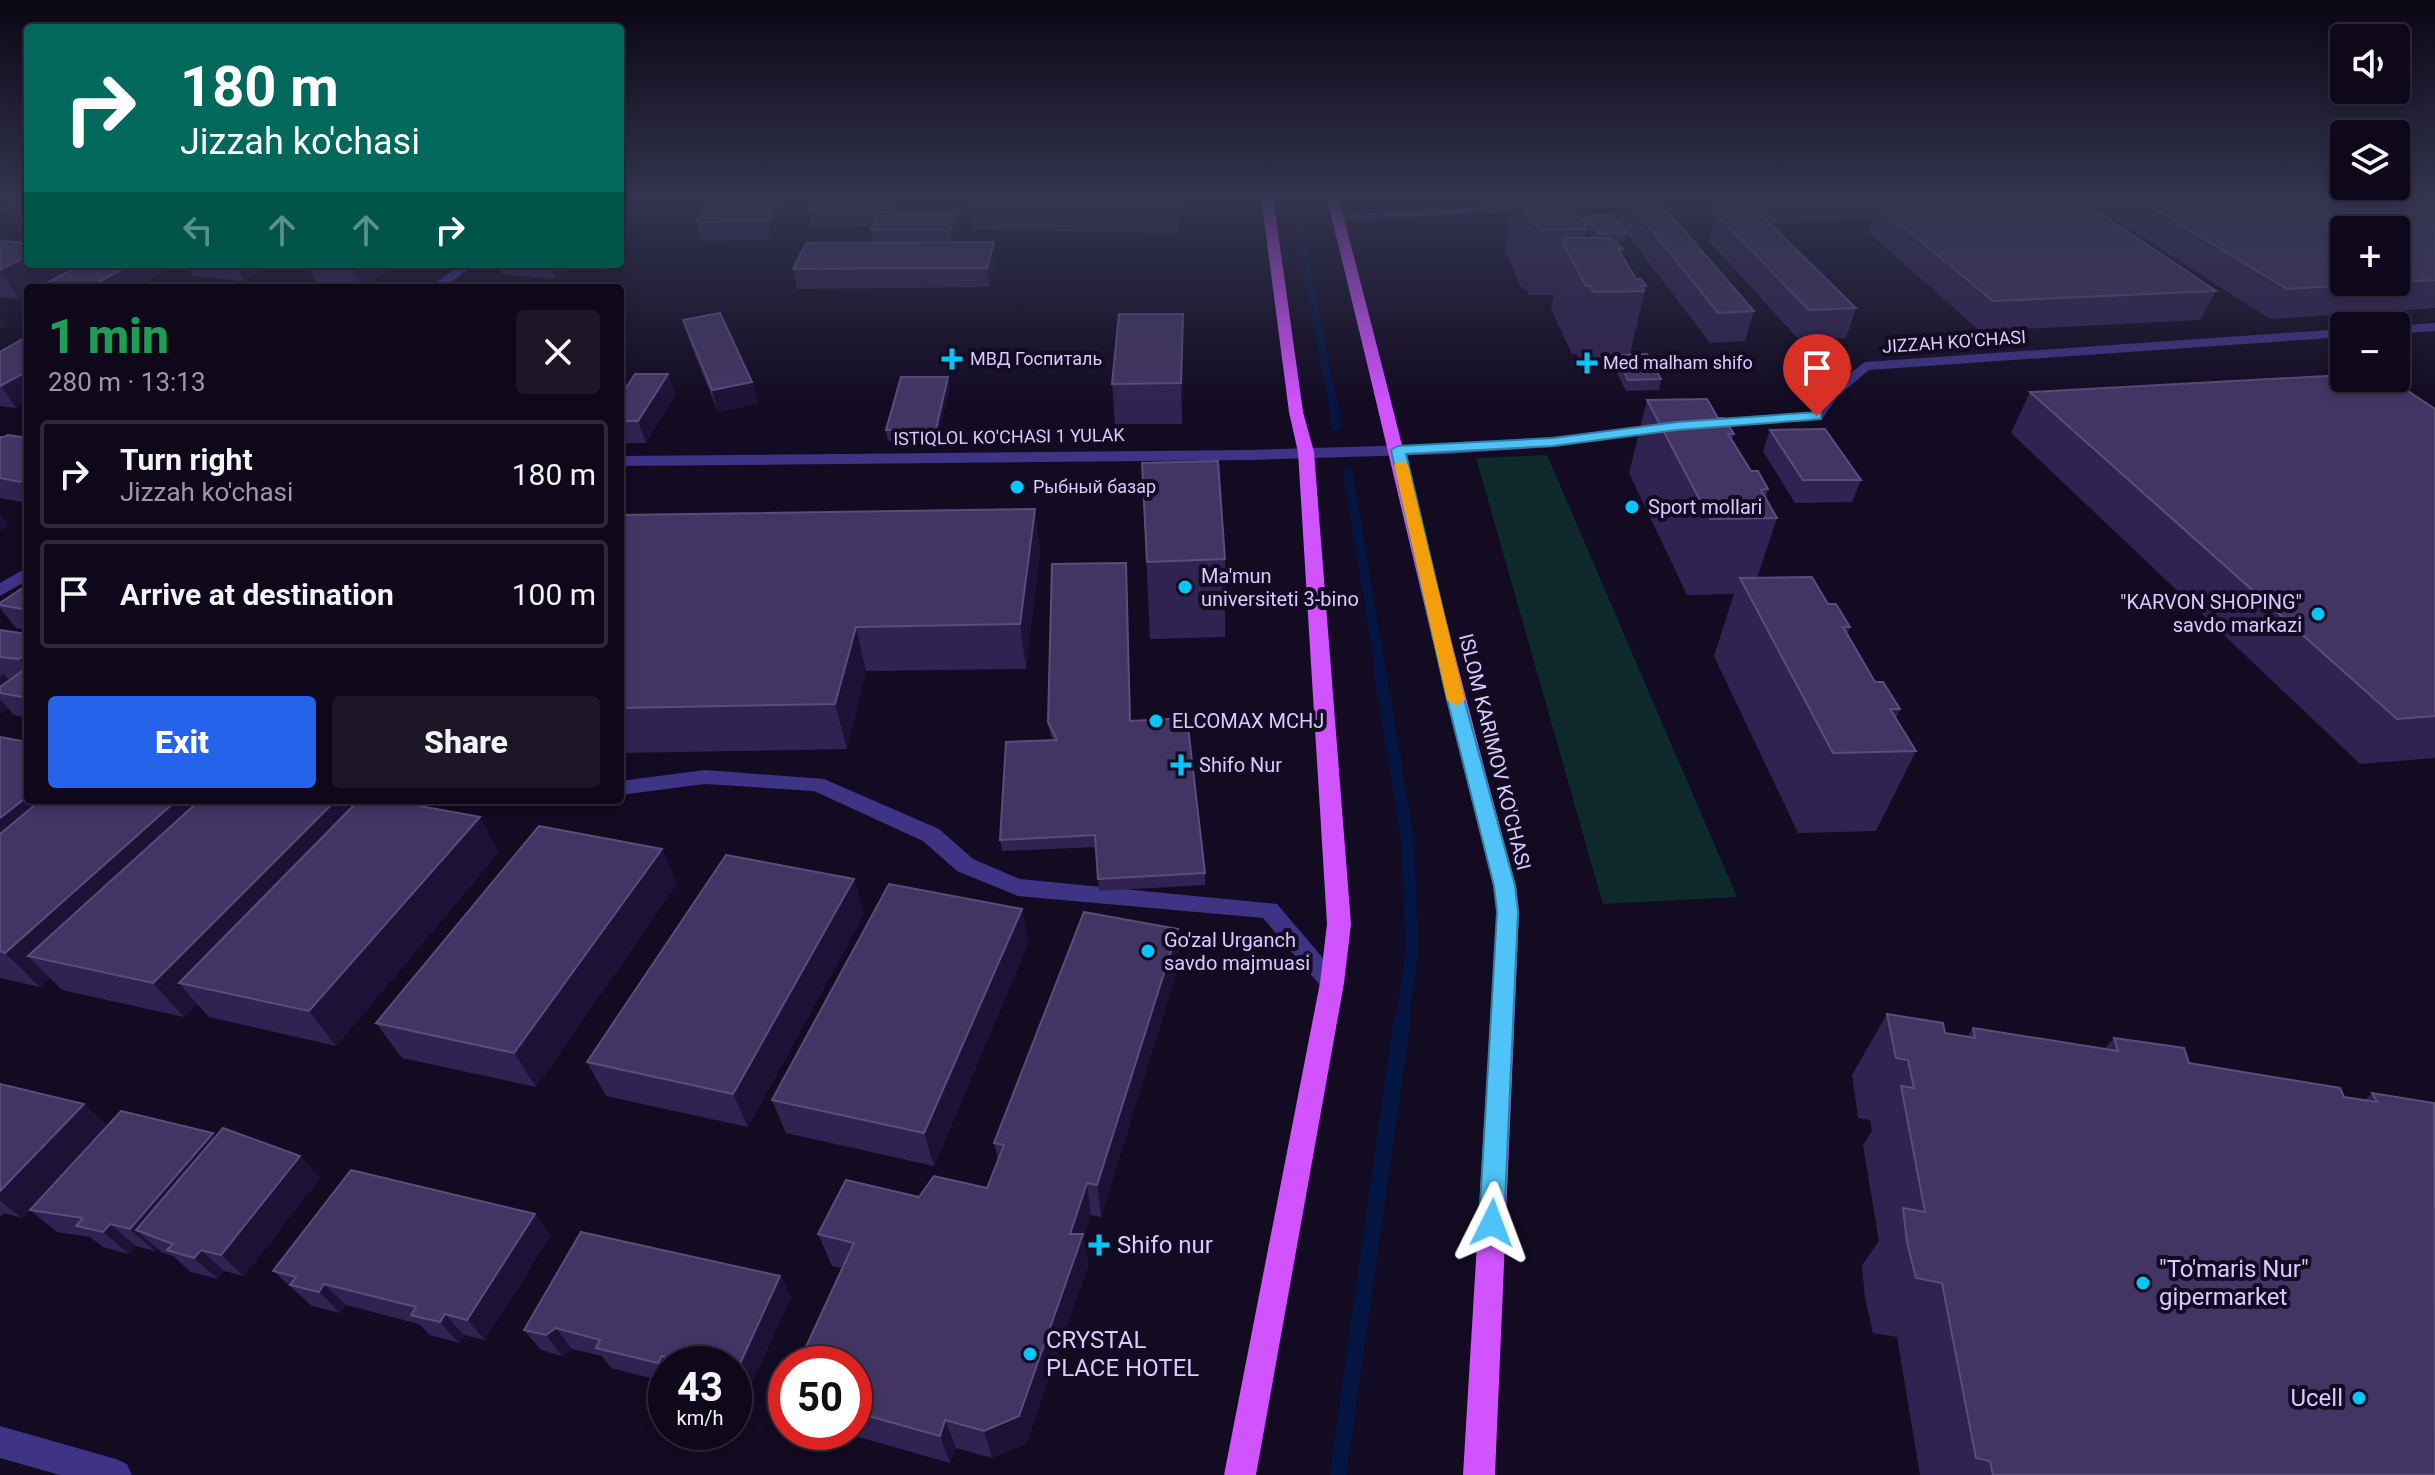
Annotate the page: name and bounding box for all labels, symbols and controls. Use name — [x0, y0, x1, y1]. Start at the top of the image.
map controls — [2330, 24, 2410, 392]
button: sound — [2330, 24, 2410, 104]
text: 180 m — [180, 54, 339, 120]
icon: right — [48, 56, 152, 160]
button: layers — [2330, 120, 2410, 200]
text: Jizzah ko'chasi — [180, 121, 420, 163]
icon: left — [176, 208, 220, 252]
icon: ahead — [260, 208, 304, 252]
icon: ahead — [344, 208, 388, 252]
icon: right — [428, 208, 472, 252]
button: + — [2330, 216, 2410, 296]
text: 1 min — [48, 308, 169, 365]
button: close — [516, 310, 600, 394]
button: − — [2330, 312, 2410, 392]
street label: JIZZAH KO'CHASI — [1881, 326, 2027, 357]
pin — [1783, 334, 1851, 416]
icon: arrive — [1795, 346, 1839, 390]
marker: МВД Госпиталь — [941, 348, 963, 370]
place label: МВД Госпиталь — [970, 348, 1102, 369]
place label: Med malham shifo — [1603, 352, 1753, 373]
marker: Med malham shifo — [1578, 354, 1596, 372]
text: 280 m · 13:13 — [48, 367, 206, 397]
street label: ISTIQLOL KO'CHASI 1 YULAK — [893, 424, 1126, 449]
text: Turn right — [120, 442, 253, 477]
icon: right — [52, 452, 96, 496]
text: 180 m — [512, 457, 596, 492]
place label: Рыбный базар — [1033, 476, 1156, 497]
text: Jizzah ko'chasi — [120, 477, 293, 507]
marker: Рыбный базар — [1008, 478, 1026, 496]
place label: Sport mollari — [1648, 495, 1762, 519]
marker: Sport mollari — [1623, 498, 1641, 516]
place label: Ma'mun universiteti 3-bino — [1201, 564, 1359, 611]
icon: arrive — [52, 572, 96, 616]
text: Arrive at destination — [120, 577, 394, 612]
text: 100 m — [512, 577, 596, 612]
marker: Ma'mun universiteti 3-bino — [1176, 578, 1194, 596]
place label: "KARVON SHOPING" savdo markazi — [2120, 590, 2302, 637]
marker: "KARVON SHOPING" savdo markazi — [2309, 605, 2327, 623]
street label: ISLOM KARIMOV KO'CHASI — [1454, 631, 1536, 873]
button: Exit — [48, 696, 316, 788]
button: Share — [332, 696, 600, 788]
place label: ELCOMAX MCHJ — [1172, 709, 1324, 733]
marker: ELCOMAX MCHJ — [1147, 712, 1165, 730]
place label: Shifo Nur — [1199, 753, 1282, 777]
marker: Shifo Nur — [1170, 754, 1192, 776]
place label: Go'zal Urganch savdo majmuasi — [1164, 928, 1310, 975]
marker: Go'zal Urganch savdo majmuasi — [1139, 942, 1157, 960]
position arrow — [1450, 1181, 1534, 1265]
place label: Shifo nur — [1117, 1231, 1213, 1259]
marker: Shifo nur — [1088, 1234, 1110, 1256]
place label: "To'maris Nur" gipermarket — [2159, 1255, 2309, 1311]
marker: "To'maris Nur" gipermarket — [2134, 1274, 2152, 1292]
place label: CRYSTAL PLACE HOTEL — [1046, 1326, 1199, 1382]
marker: CRYSTAL PLACE HOTEL — [1021, 1345, 1039, 1363]
speed limit sign: 50 — [768, 1346, 872, 1450]
text: 43 — [677, 1364, 723, 1411]
place label: Ucell — [2290, 1384, 2343, 1412]
marker: Ucell — [2350, 1389, 2368, 1407]
text: km/h — [677, 1406, 723, 1430]

